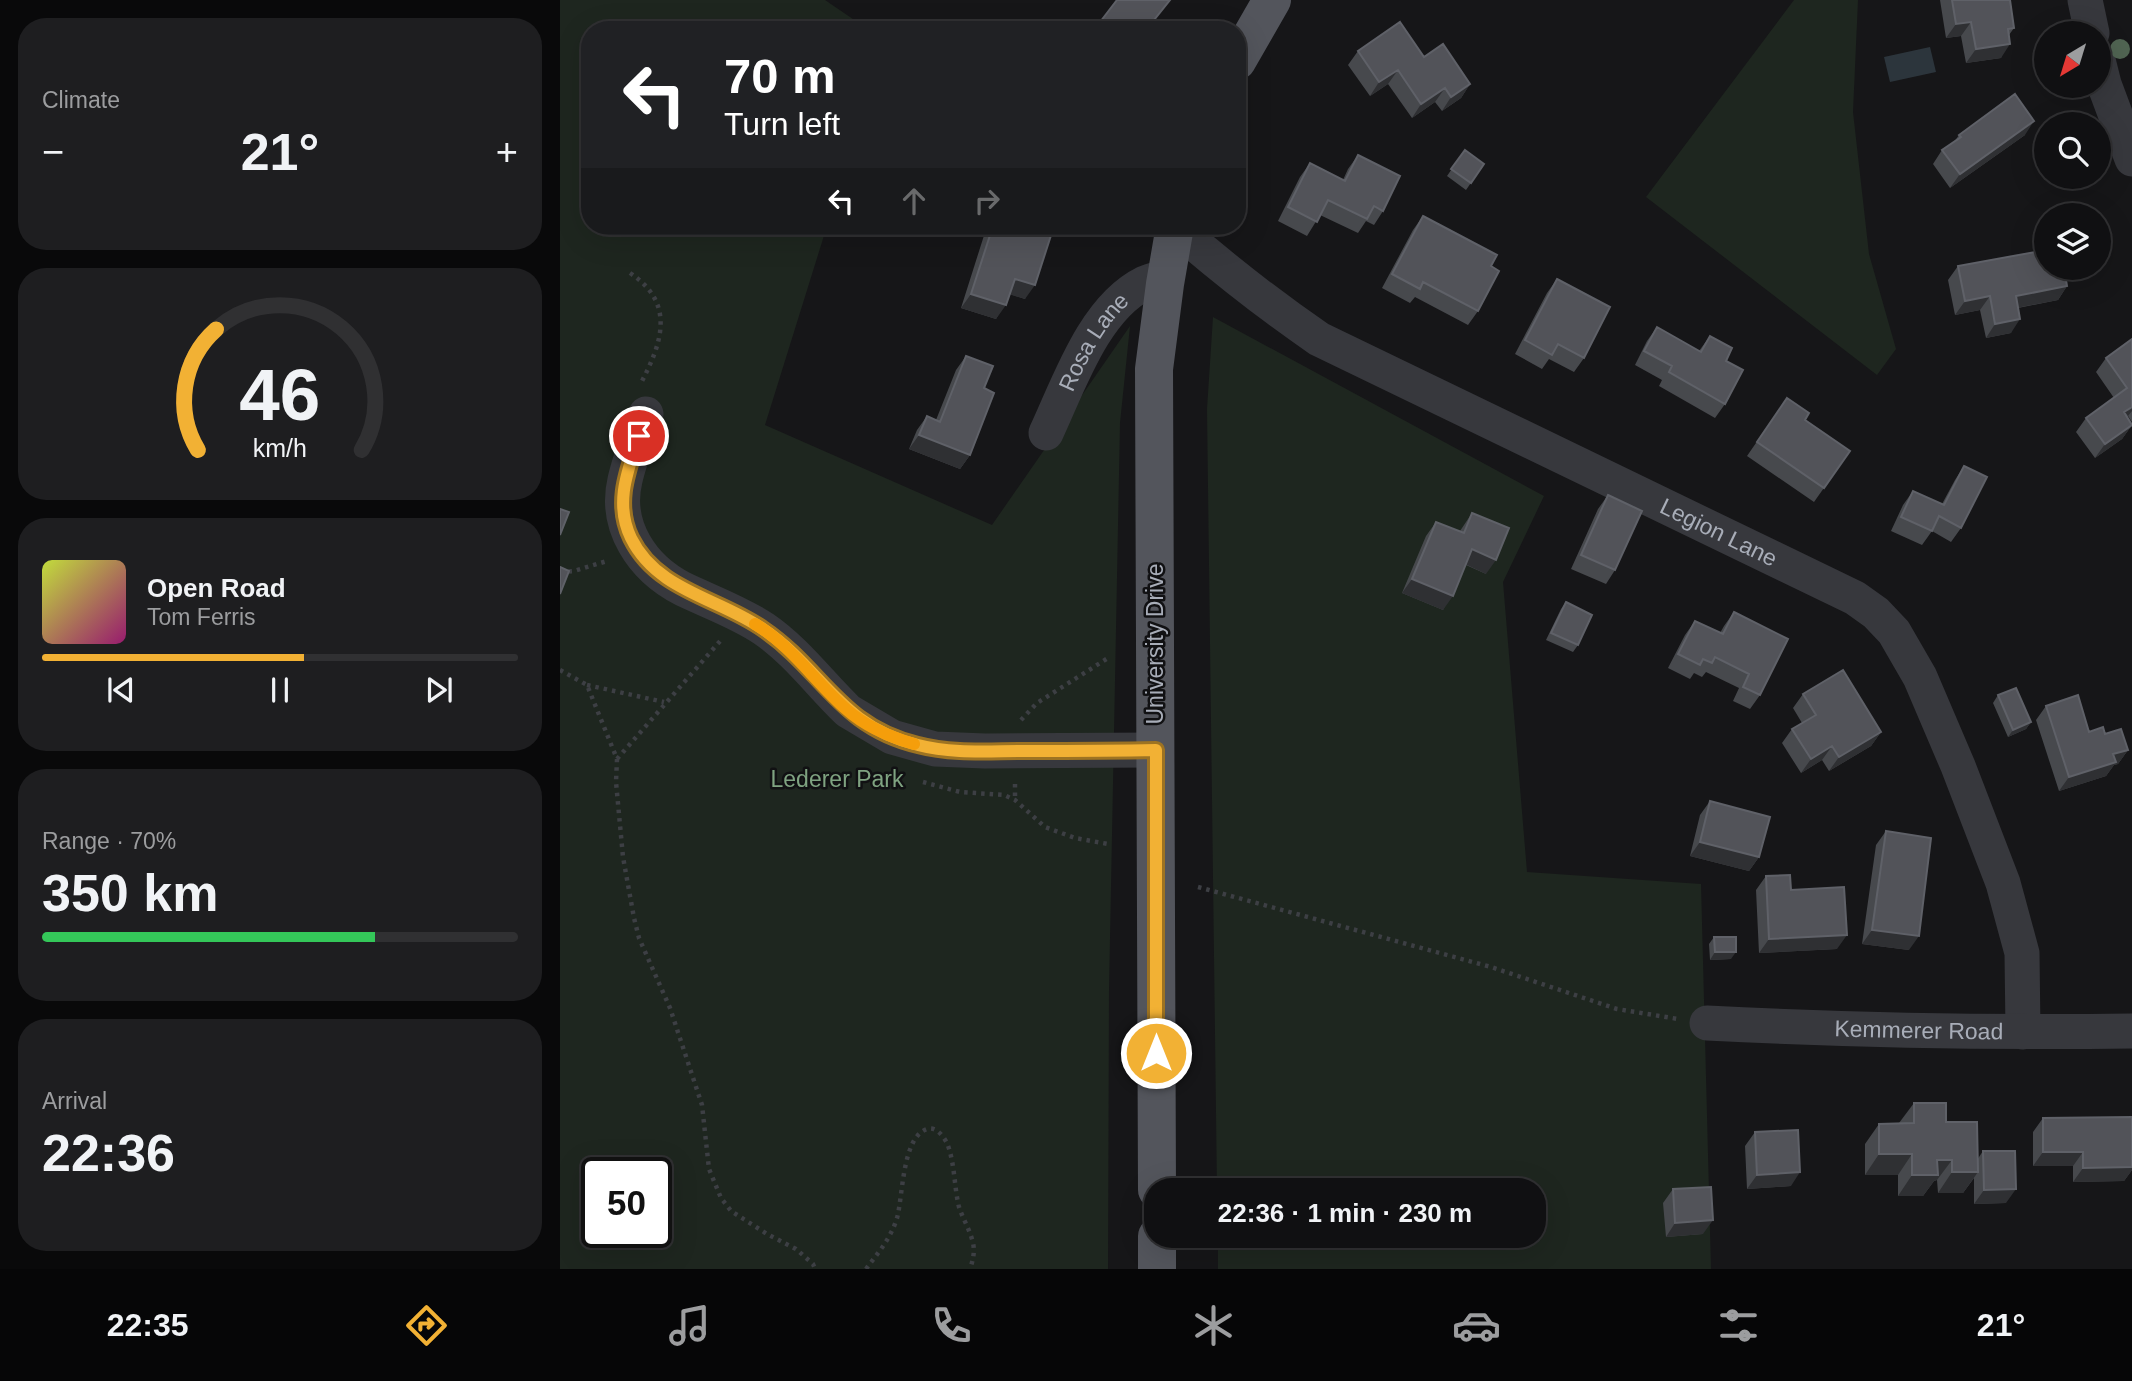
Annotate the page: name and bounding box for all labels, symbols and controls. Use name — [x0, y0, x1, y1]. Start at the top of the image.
north arrow — [2034, 21, 2110, 98]
map controls — [2034, 21, 2111, 280]
icon: left — [609, 49, 700, 140]
text: 70 m — [724, 49, 836, 103]
text: Climate — [42, 87, 120, 113]
text: Turn left — [724, 106, 840, 142]
button: search — [2034, 112, 2111, 189]
text: 21° — [241, 123, 319, 181]
text: − — [42, 131, 64, 173]
text: + — [496, 131, 518, 173]
icon: left — [822, 182, 860, 220]
icon: ahead — [895, 182, 933, 220]
icon: right — [968, 182, 1006, 220]
button: layers — [2034, 203, 2111, 280]
street label: Rosa Lane — [1053, 287, 1134, 395]
text: 46 — [240, 355, 320, 436]
pin — [609, 406, 669, 466]
icon: arrive — [620, 417, 658, 455]
text: km/h — [253, 434, 307, 462]
street label: Legion Lane — [1656, 493, 1782, 571]
street label: University Drive — [1142, 563, 1168, 725]
text: Open Road — [147, 573, 286, 603]
text: Tom Ferris — [147, 604, 256, 630]
icon: previous — [102, 671, 140, 709]
icon: pause — [261, 671, 299, 709]
icon: next — [420, 671, 458, 709]
park label: Lederer Park — [771, 766, 904, 792]
text: Range · 70% — [42, 828, 176, 854]
text: 350 km — [42, 864, 218, 922]
street label: Kemmerer Road — [1834, 1015, 2003, 1044]
position arrow — [1119, 1016, 1193, 1090]
text: Arrival — [42, 1088, 107, 1114]
text: 22:36 — [42, 1124, 175, 1182]
speed limit sign: 50 — [581, 1157, 672, 1248]
text: 22:36 · 1 min · 230 m — [1218, 1198, 1472, 1228]
icon: directions — [402, 1301, 451, 1350]
icon: music — [665, 1301, 714, 1350]
icon: phone — [927, 1301, 976, 1350]
icon: climate — [1189, 1301, 1238, 1350]
icon: car — [1452, 1301, 1501, 1350]
icon: filters — [1714, 1301, 1763, 1350]
text: 22:35 — [107, 1307, 189, 1343]
text: 21° — [1977, 1307, 2025, 1343]

